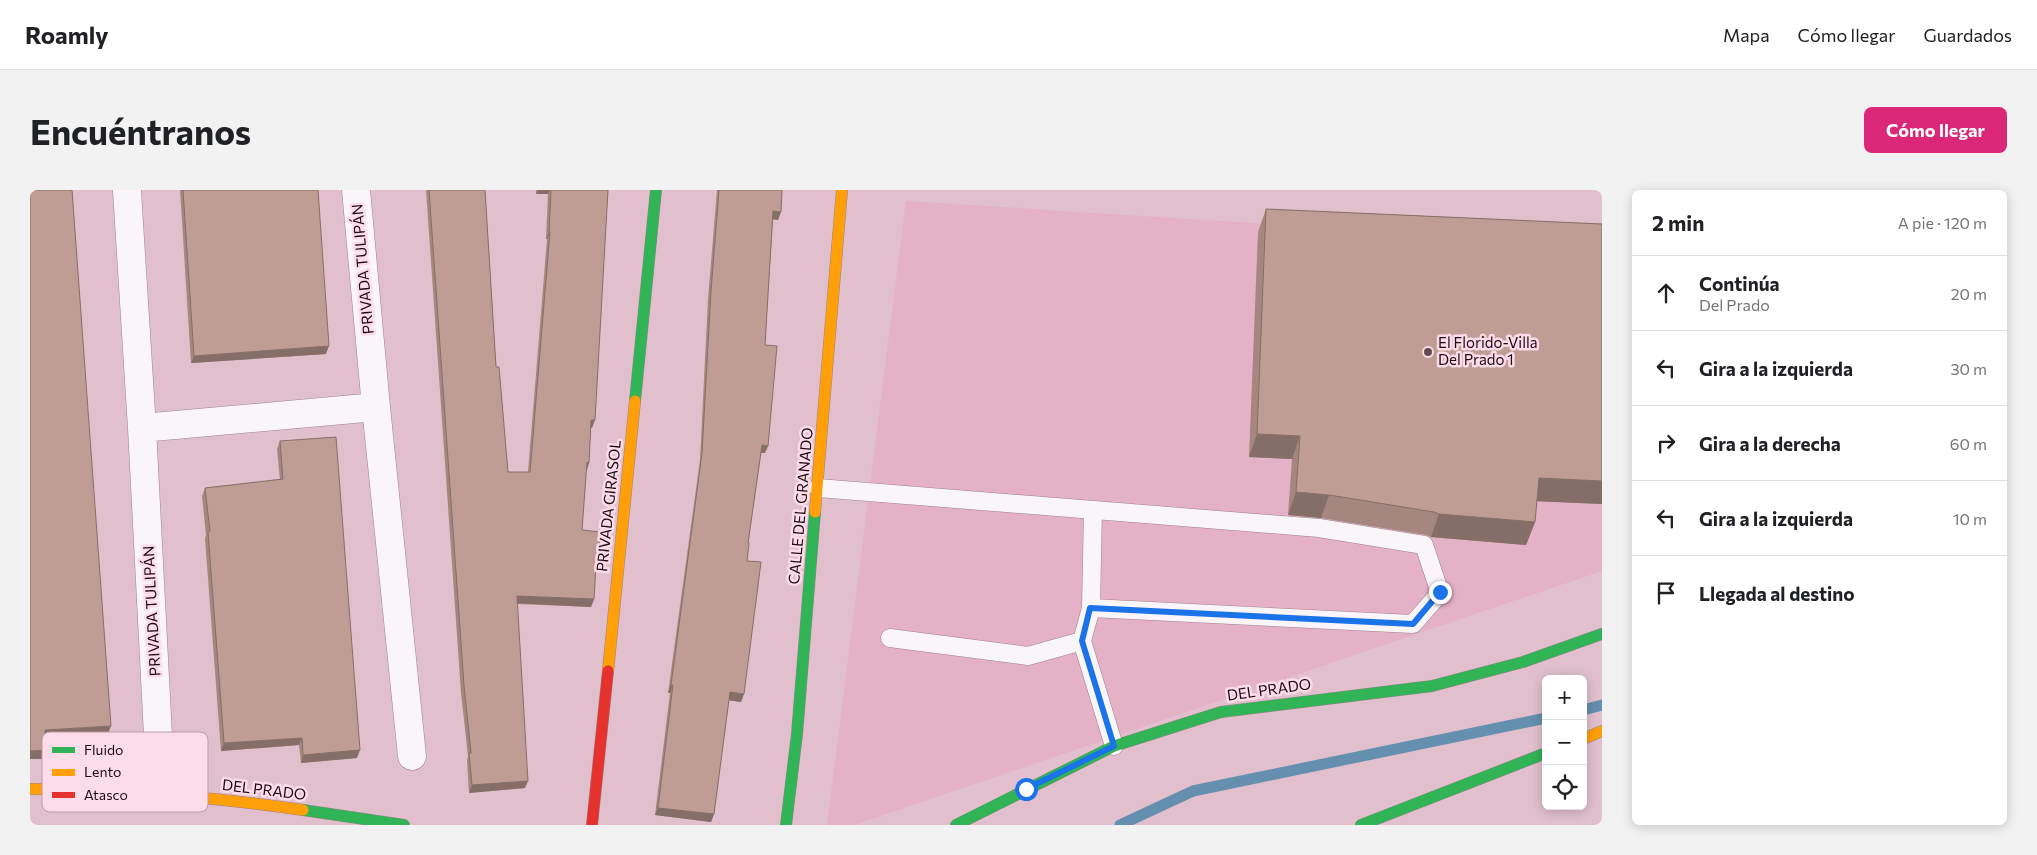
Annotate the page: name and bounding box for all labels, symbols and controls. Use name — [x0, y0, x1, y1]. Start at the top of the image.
text: Roamly — [25, 20, 108, 49]
text: Mapa — [1723, 24, 1770, 46]
text: Cómo llegar — [1798, 24, 1895, 46]
text: Guardados — [1923, 24, 2012, 46]
button: Cómo llegar — [1864, 107, 2007, 153]
text: Encuéntranos — [30, 109, 251, 152]
street label: PRIVADA TULIPÁN — [346, 203, 377, 335]
text: 2 min — [1652, 210, 1704, 235]
text: A pie · 120 m — [1898, 213, 1987, 232]
text: Continúa — [1699, 272, 1780, 295]
icon: ahead — [1652, 279, 1680, 307]
text: 20 m — [1951, 284, 1987, 303]
text: Del Prado — [1699, 295, 1770, 314]
place label: El Florido-Villa Del Prado 1 — [1438, 333, 1538, 368]
marker: El Florido-Villa Del Prado 1 — [1422, 346, 1434, 358]
icon: left — [1652, 354, 1680, 382]
text: Gira a la izquierda — [1699, 357, 1853, 380]
text: 30 m — [1950, 359, 1987, 378]
street label: CALLE DEL GRANADO — [784, 427, 816, 585]
icon: right — [1652, 429, 1680, 457]
text: Gira a la derecha — [1699, 432, 1841, 455]
text: 60 m — [1950, 434, 1987, 453]
street label: PRIVADA GIRASOL — [592, 439, 624, 573]
icon: left — [1652, 504, 1680, 532]
text: Gira a la izquierda — [1699, 507, 1853, 530]
text: 10 m — [1953, 509, 1987, 528]
street label: PRIVADA TULIPÁN — [138, 545, 163, 677]
icon: arrive — [1652, 579, 1680, 607]
route end — [1429, 581, 1452, 604]
text: Llegada al destino — [1699, 582, 1855, 605]
street label: DEL PRADO — [1226, 674, 1312, 704]
map controls — [1542, 675, 1587, 810]
button: + — [1542, 675, 1587, 720]
button: − — [1542, 720, 1587, 765]
legend — [42, 732, 208, 812]
text: Fluido — [84, 741, 123, 758]
text: Lento — [84, 763, 121, 780]
button: locate — [1542, 765, 1587, 810]
street label: DEL PRADO — [221, 775, 307, 803]
route start — [1015, 778, 1038, 801]
text: Atasco — [84, 786, 128, 803]

